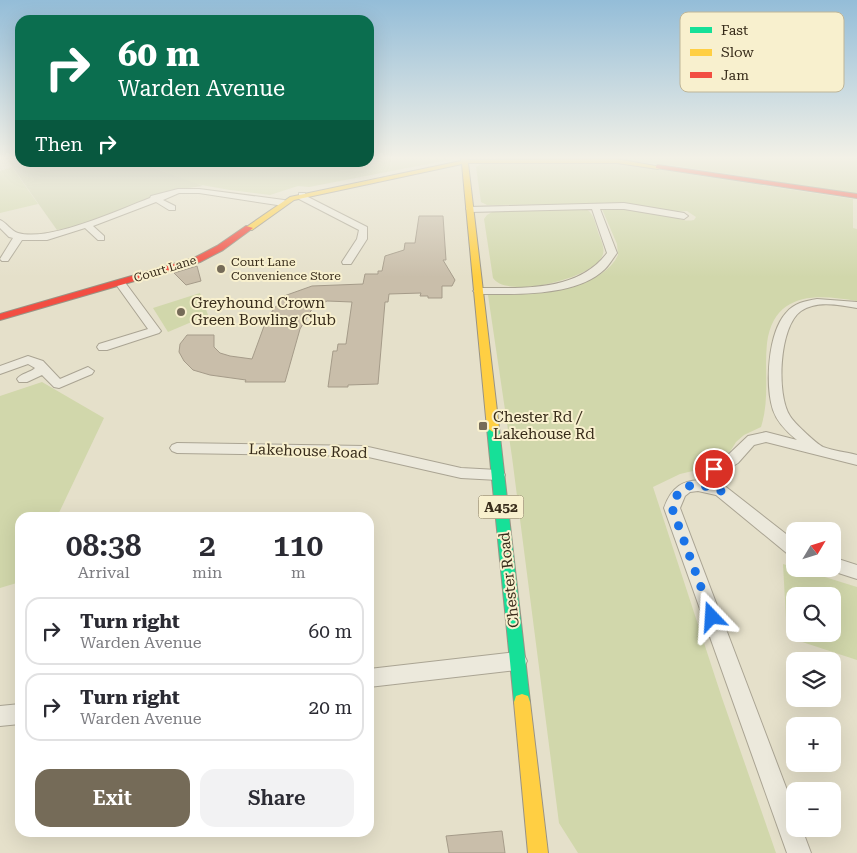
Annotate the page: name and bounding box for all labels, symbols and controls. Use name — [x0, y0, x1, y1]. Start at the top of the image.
legend — [680, 12, 844, 92]
text: Fast — [721, 22, 748, 38]
text: 60 m — [118, 34, 200, 75]
icon: right — [35, 35, 100, 100]
text: Slow — [721, 44, 754, 60]
text: Jam — [721, 67, 749, 83]
text: Warden Avenue — [118, 76, 285, 101]
icon: right — [93, 130, 121, 158]
text: Then — [35, 133, 83, 156]
street label: Court Lane — [132, 253, 198, 285]
place label: Court Lane Convenience Store — [231, 255, 341, 283]
marker: Court Lane Convenience Store — [215, 263, 227, 275]
place label: Greyhound Crown Green Bowling Club — [191, 294, 336, 329]
marker: Greyhound Crown Green Bowling Club — [175, 306, 187, 318]
place label: Chester Rd / Lakehouse Rd — [493, 408, 595, 443]
marker: Chester Rd / Lakehouse Rd — [477, 420, 489, 432]
street label: Lakehouse Road — [248, 440, 368, 462]
pin — [693, 448, 735, 490]
icon: arrive — [700, 455, 728, 483]
road number: A452 — [478, 496, 524, 518]
north arrow — [786, 522, 841, 578]
map controls — [786, 522, 841, 837]
text: 08:38 — [66, 528, 142, 563]
text: 2 — [199, 528, 216, 563]
text: 110 — [273, 528, 323, 563]
street label: Chester Road — [495, 531, 523, 629]
text: Arrival — [78, 563, 130, 582]
text: min — [192, 563, 222, 582]
text: m — [291, 563, 305, 582]
button: search — [786, 587, 841, 642]
position arrow — [685, 590, 737, 642]
text: Turn right — [80, 610, 180, 633]
icon: right — [37, 617, 65, 645]
text: 60 m — [309, 620, 352, 643]
text: Warden Avenue — [80, 633, 201, 652]
button: layers — [786, 652, 841, 707]
text: Turn right — [80, 686, 180, 709]
icon: right — [37, 693, 65, 721]
text: 20 m — [309, 696, 352, 719]
text: Warden Avenue — [80, 709, 201, 728]
button: + — [786, 717, 841, 772]
button: Exit — [35, 769, 190, 827]
button: Share — [200, 769, 354, 827]
button: − — [786, 782, 841, 837]

